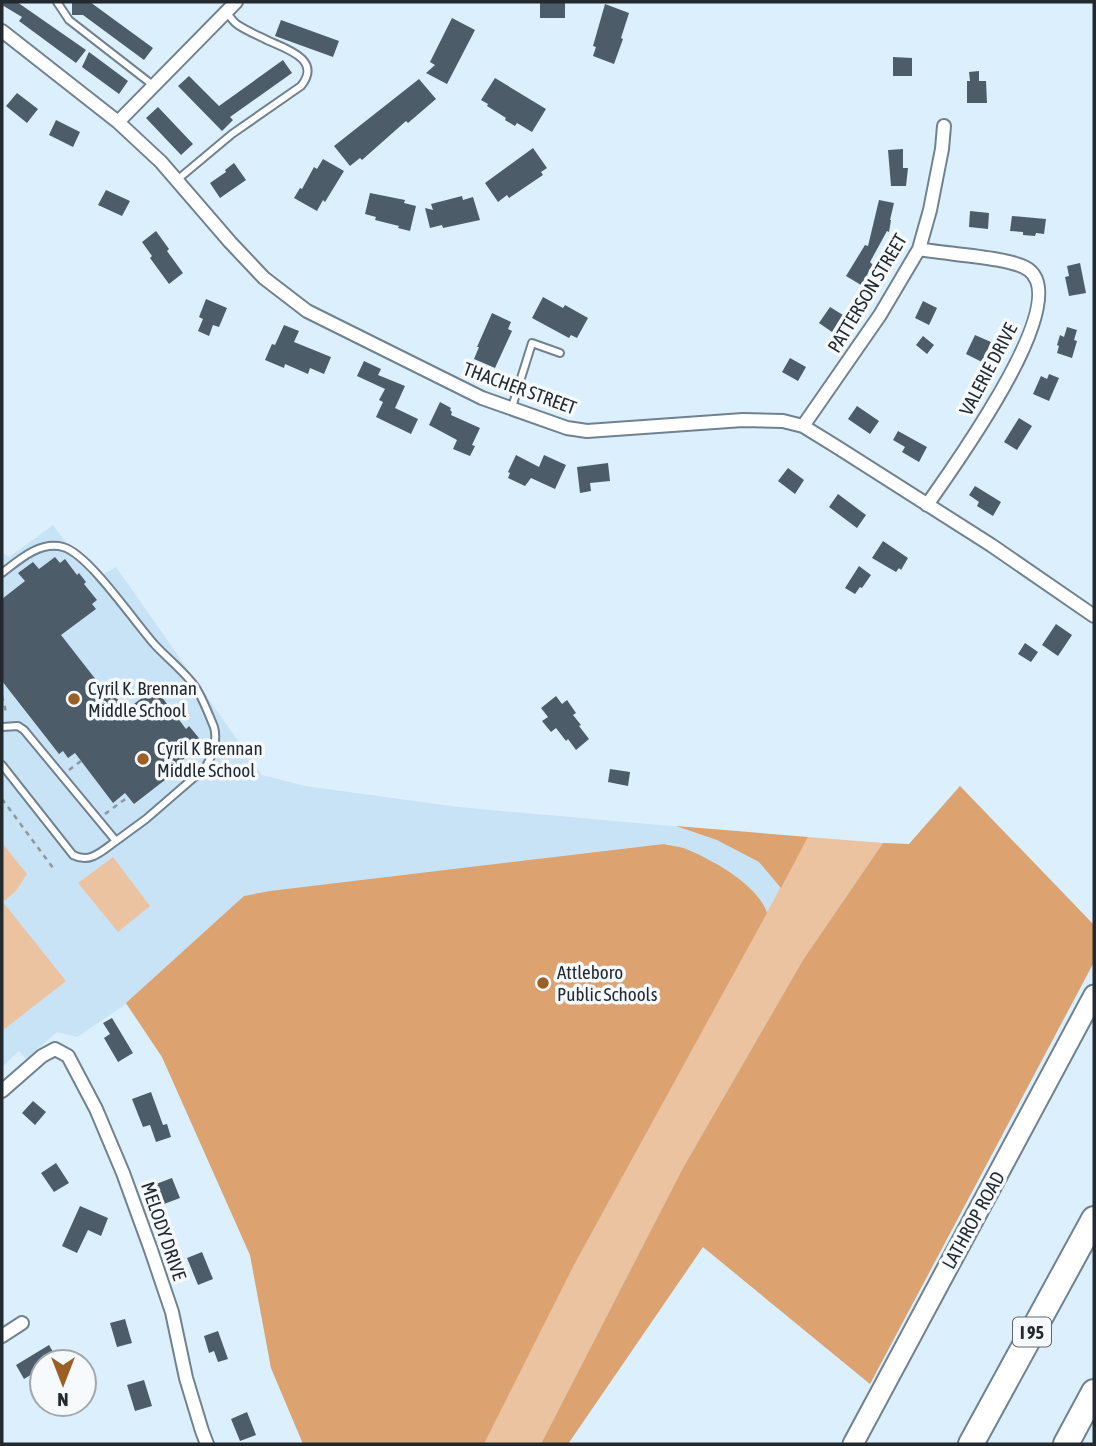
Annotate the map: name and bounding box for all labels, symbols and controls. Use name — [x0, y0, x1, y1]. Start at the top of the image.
street label: PATTERSON STREET — [823, 229, 911, 356]
street label: VALERIE DRIVE — [955, 319, 1021, 419]
street label: THACHER STREET — [460, 357, 580, 419]
place label: Cyril K. Brennan Middle School — [88, 677, 197, 721]
marker: Cyril K. Brennan Middle School — [66, 691, 82, 707]
place label: Cyril K Brennan Middle School — [157, 737, 263, 781]
marker: Cyril K Brennan Middle School — [135, 751, 151, 767]
place label: Attleboro Public Schools — [557, 961, 658, 1005]
marker: Attleboro Public Schools — [535, 975, 551, 991]
street label: LATHROP ROAD — [937, 1167, 1009, 1273]
street label: MELODY DRIVE — [137, 1179, 191, 1283]
road number: I 95 — [1013, 1317, 1051, 1346]
north arrow — [28, 1348, 98, 1418]
text: N — [57, 1389, 69, 1411]

